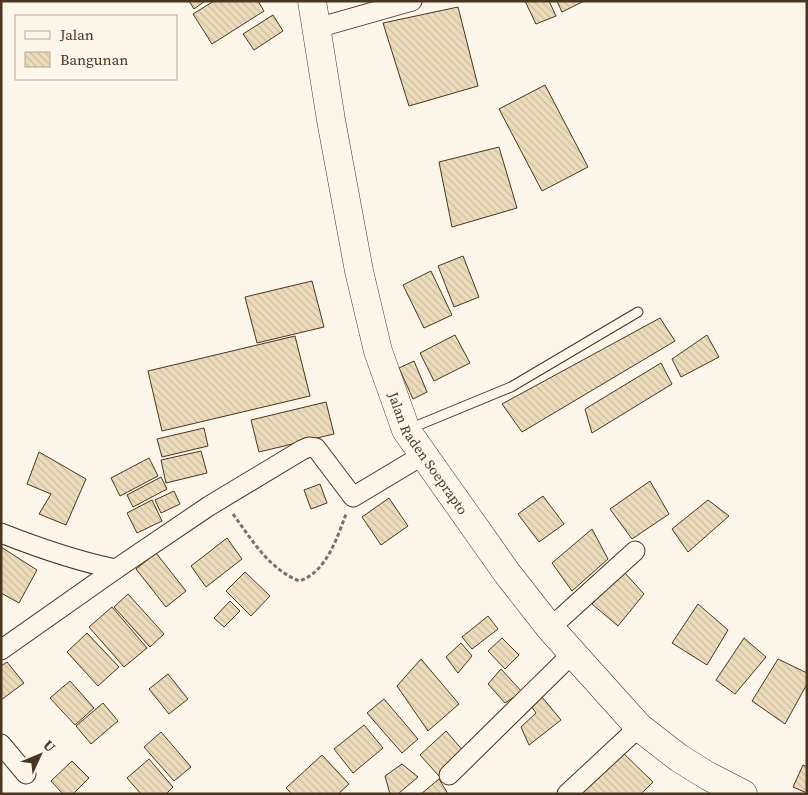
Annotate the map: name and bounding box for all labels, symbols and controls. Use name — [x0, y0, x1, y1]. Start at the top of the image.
legend — [15, 15, 178, 80]
text: Jalan — [59, 24, 94, 45]
text: Bangunan — [60, 49, 128, 70]
street label: Jalan Raden Soeprapto — [383, 388, 473, 519]
north arrow — [15, 730, 65, 780]
text: U — [39, 735, 60, 757]

